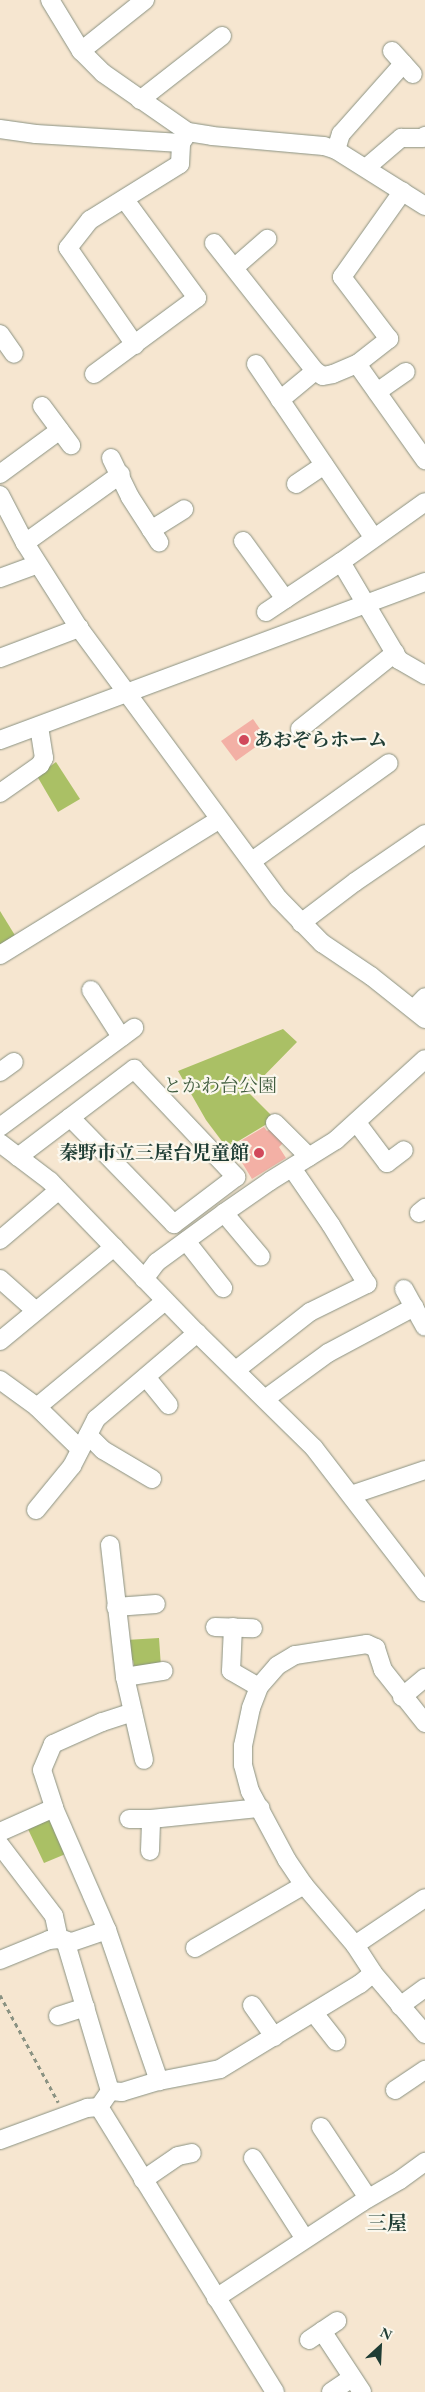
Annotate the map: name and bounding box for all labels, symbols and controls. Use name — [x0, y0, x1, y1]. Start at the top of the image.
place label: あおぞらホーム — [254, 729, 387, 751]
marker: あおぞらホーム — [238, 734, 250, 746]
park label: とかわ台公園 — [163, 1075, 277, 1097]
place label: 秦野市立三屋台児童館 — [59, 1142, 249, 1164]
marker: 秦野市立三屋台児童館 — [253, 1147, 265, 1159]
district label: 三屋 — [367, 2211, 407, 2235]
north arrow — [355, 2322, 405, 2372]
text: N — [377, 2323, 395, 2344]

